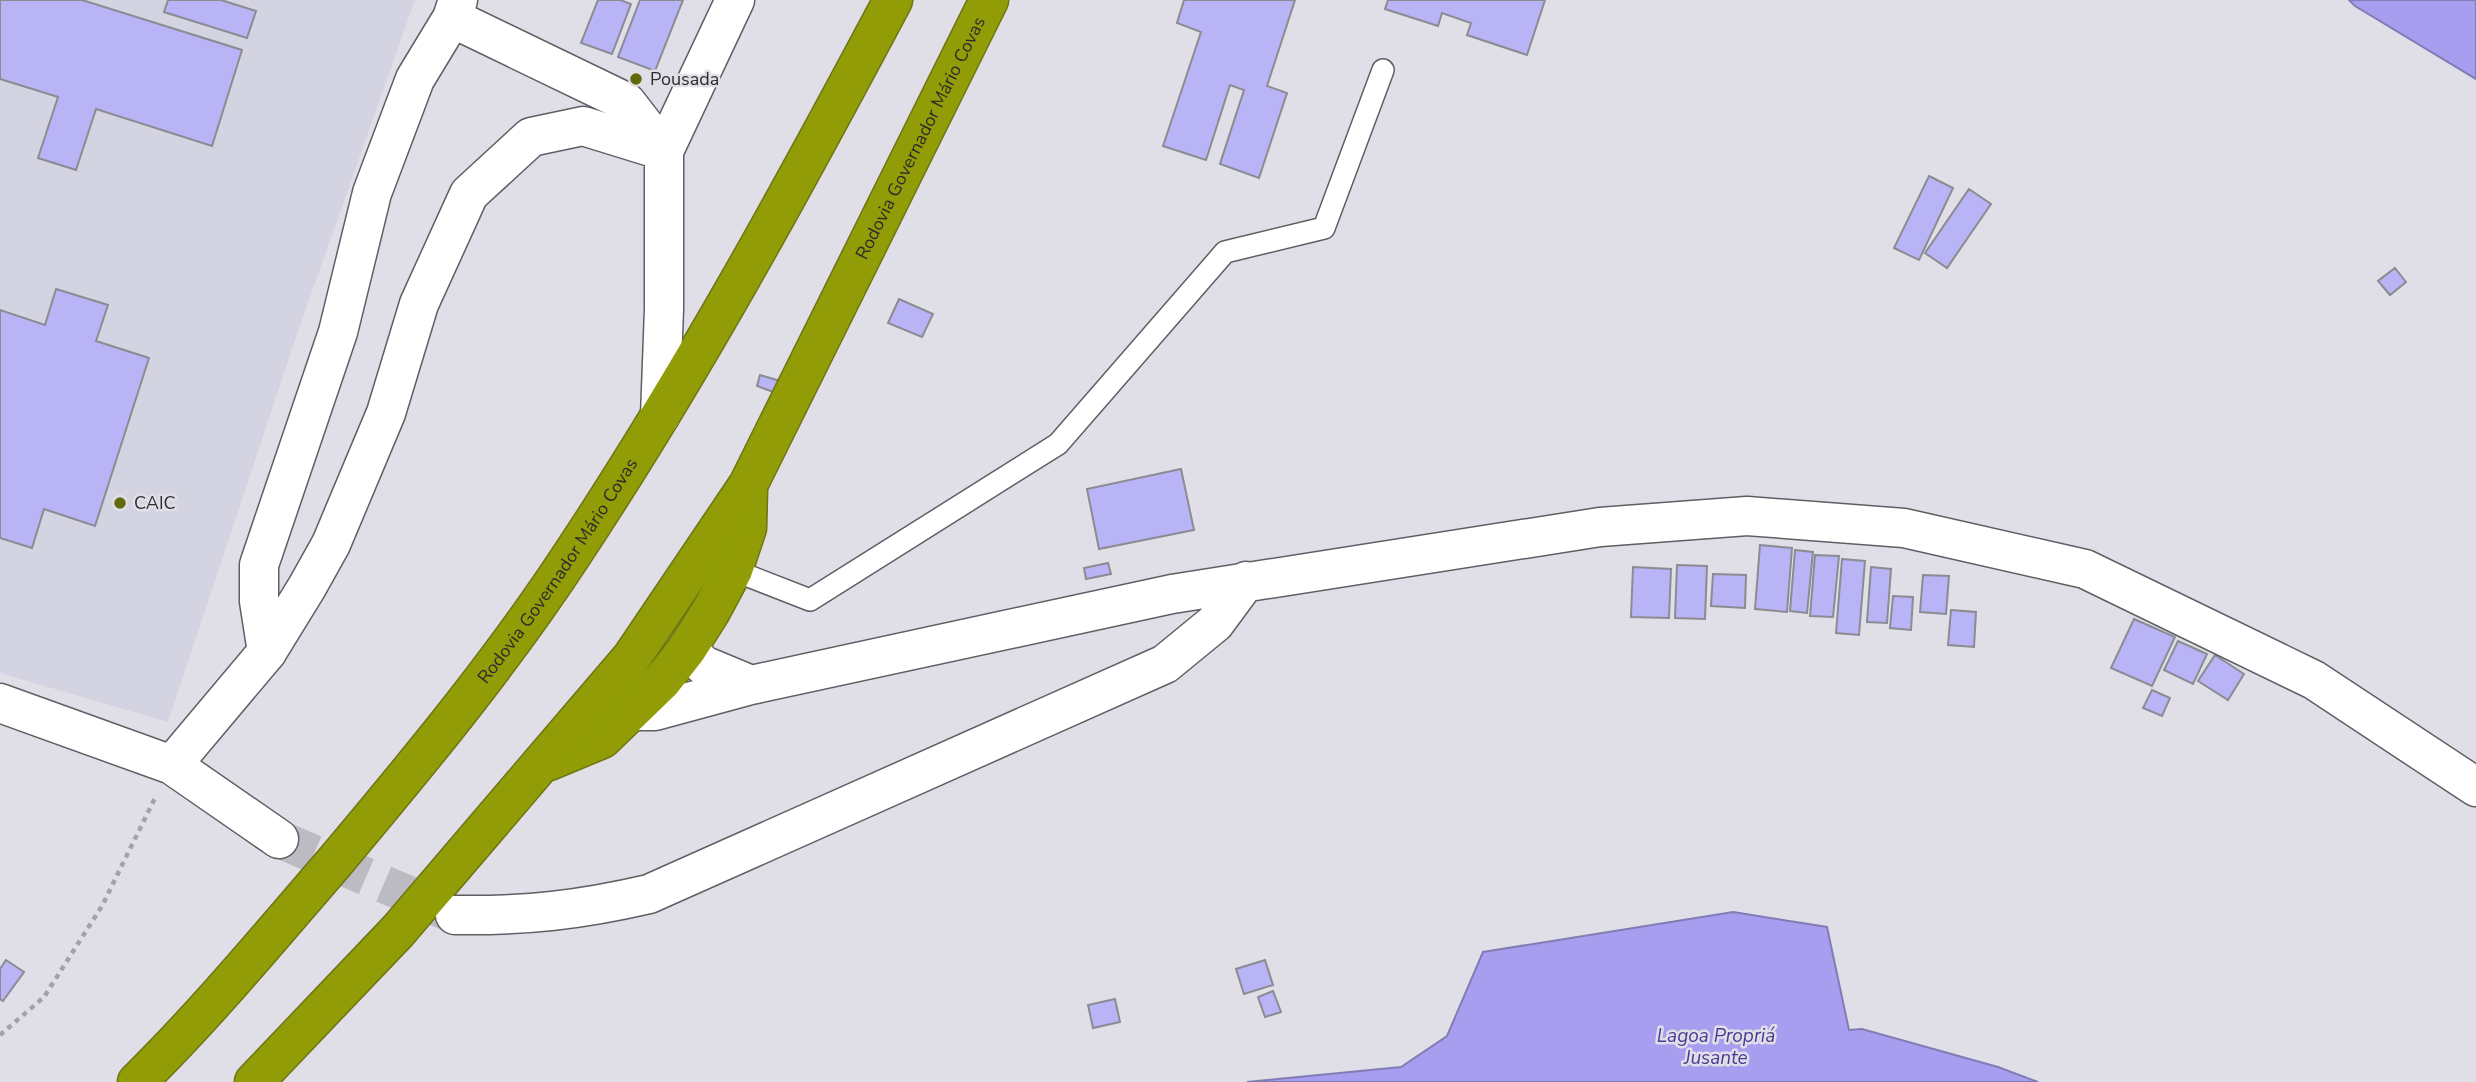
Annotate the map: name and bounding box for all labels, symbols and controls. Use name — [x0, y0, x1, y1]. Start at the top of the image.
street label: Rodovia Governador Mário Covas — [850, 12, 991, 263]
place label: Pousada — [650, 67, 719, 91]
marker: Pousada — [628, 71, 644, 87]
street label: Rodovia Governador Mário Covas — [472, 453, 643, 688]
place label: CAIC — [134, 491, 176, 515]
marker: CAIC — [112, 495, 128, 511]
water label: Lagoa Propriá Jusante — [1657, 1023, 1775, 1071]

